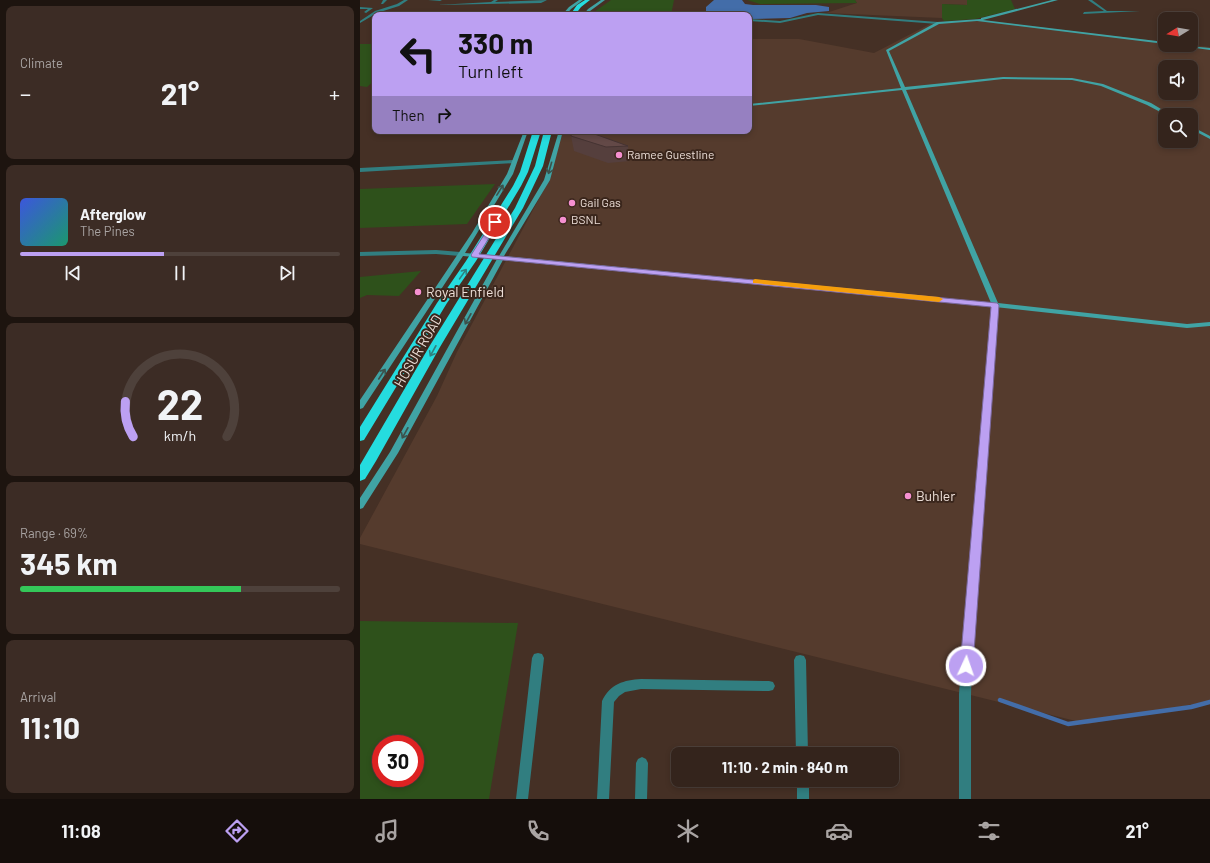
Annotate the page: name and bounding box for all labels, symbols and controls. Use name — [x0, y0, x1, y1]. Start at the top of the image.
north arrow — [1158, 12, 1198, 52]
map controls — [1158, 12, 1198, 148]
text: 330 m — [458, 26, 533, 60]
icon: left — [392, 28, 444, 80]
text: Climate — [20, 55, 63, 71]
text: Turn left — [458, 60, 524, 82]
button: sound — [1158, 60, 1198, 100]
text: 21° — [161, 75, 199, 111]
text: − — [20, 80, 31, 106]
text: + — [329, 80, 340, 106]
icon: right — [433, 104, 455, 126]
text: Then — [392, 106, 425, 124]
button: search — [1158, 108, 1198, 148]
place label: Ramee Guestline — [627, 147, 714, 161]
marker: Ramee Guestline — [614, 150, 624, 160]
one-way arrow — [546, 162, 553, 175]
one-way arrow — [496, 185, 504, 196]
place label: Gail Gas — [580, 195, 621, 209]
marker: Gail Gas — [567, 198, 577, 208]
text: Afterglow — [80, 205, 146, 223]
pin — [478, 205, 512, 239]
icon: arrive — [484, 211, 506, 233]
place label: BSNL — [571, 212, 601, 226]
marker: BSNL — [558, 215, 568, 225]
text: The Pines — [80, 223, 135, 239]
icon: previous — [62, 262, 84, 284]
icon: pause — [169, 262, 191, 284]
icon: next — [276, 262, 298, 284]
one-way arrow — [459, 268, 467, 279]
place label: Royal Enfield — [426, 283, 504, 300]
marker: Royal Enfield — [413, 287, 423, 297]
street label: HOSUR ROAD — [390, 311, 445, 390]
one-way arrow — [464, 313, 472, 325]
one-way arrow — [429, 345, 437, 357]
one-way arrow — [377, 368, 386, 379]
text: 22 — [157, 378, 203, 428]
text: km/h — [164, 427, 196, 444]
one-way arrow — [401, 427, 408, 439]
place label: Buhler — [916, 487, 955, 504]
marker: Buhler — [903, 491, 913, 501]
text: Range · 69% — [20, 525, 88, 541]
text: 345 km — [20, 545, 118, 581]
position arrow — [945, 645, 987, 687]
text: Arrival — [20, 689, 56, 705]
text: 11:10 — [20, 709, 80, 745]
speed limit sign: 30 — [372, 735, 424, 787]
text: 11:10 · 2 min · 840 m — [722, 758, 848, 776]
icon: directions — [223, 817, 251, 845]
icon: music — [373, 817, 401, 845]
icon: phone — [524, 817, 552, 845]
icon: climate — [674, 817, 702, 845]
icon: car — [825, 817, 853, 845]
icon: filters — [975, 817, 1003, 845]
text: 11:08 — [61, 820, 101, 842]
text: 21° — [1126, 820, 1149, 842]

